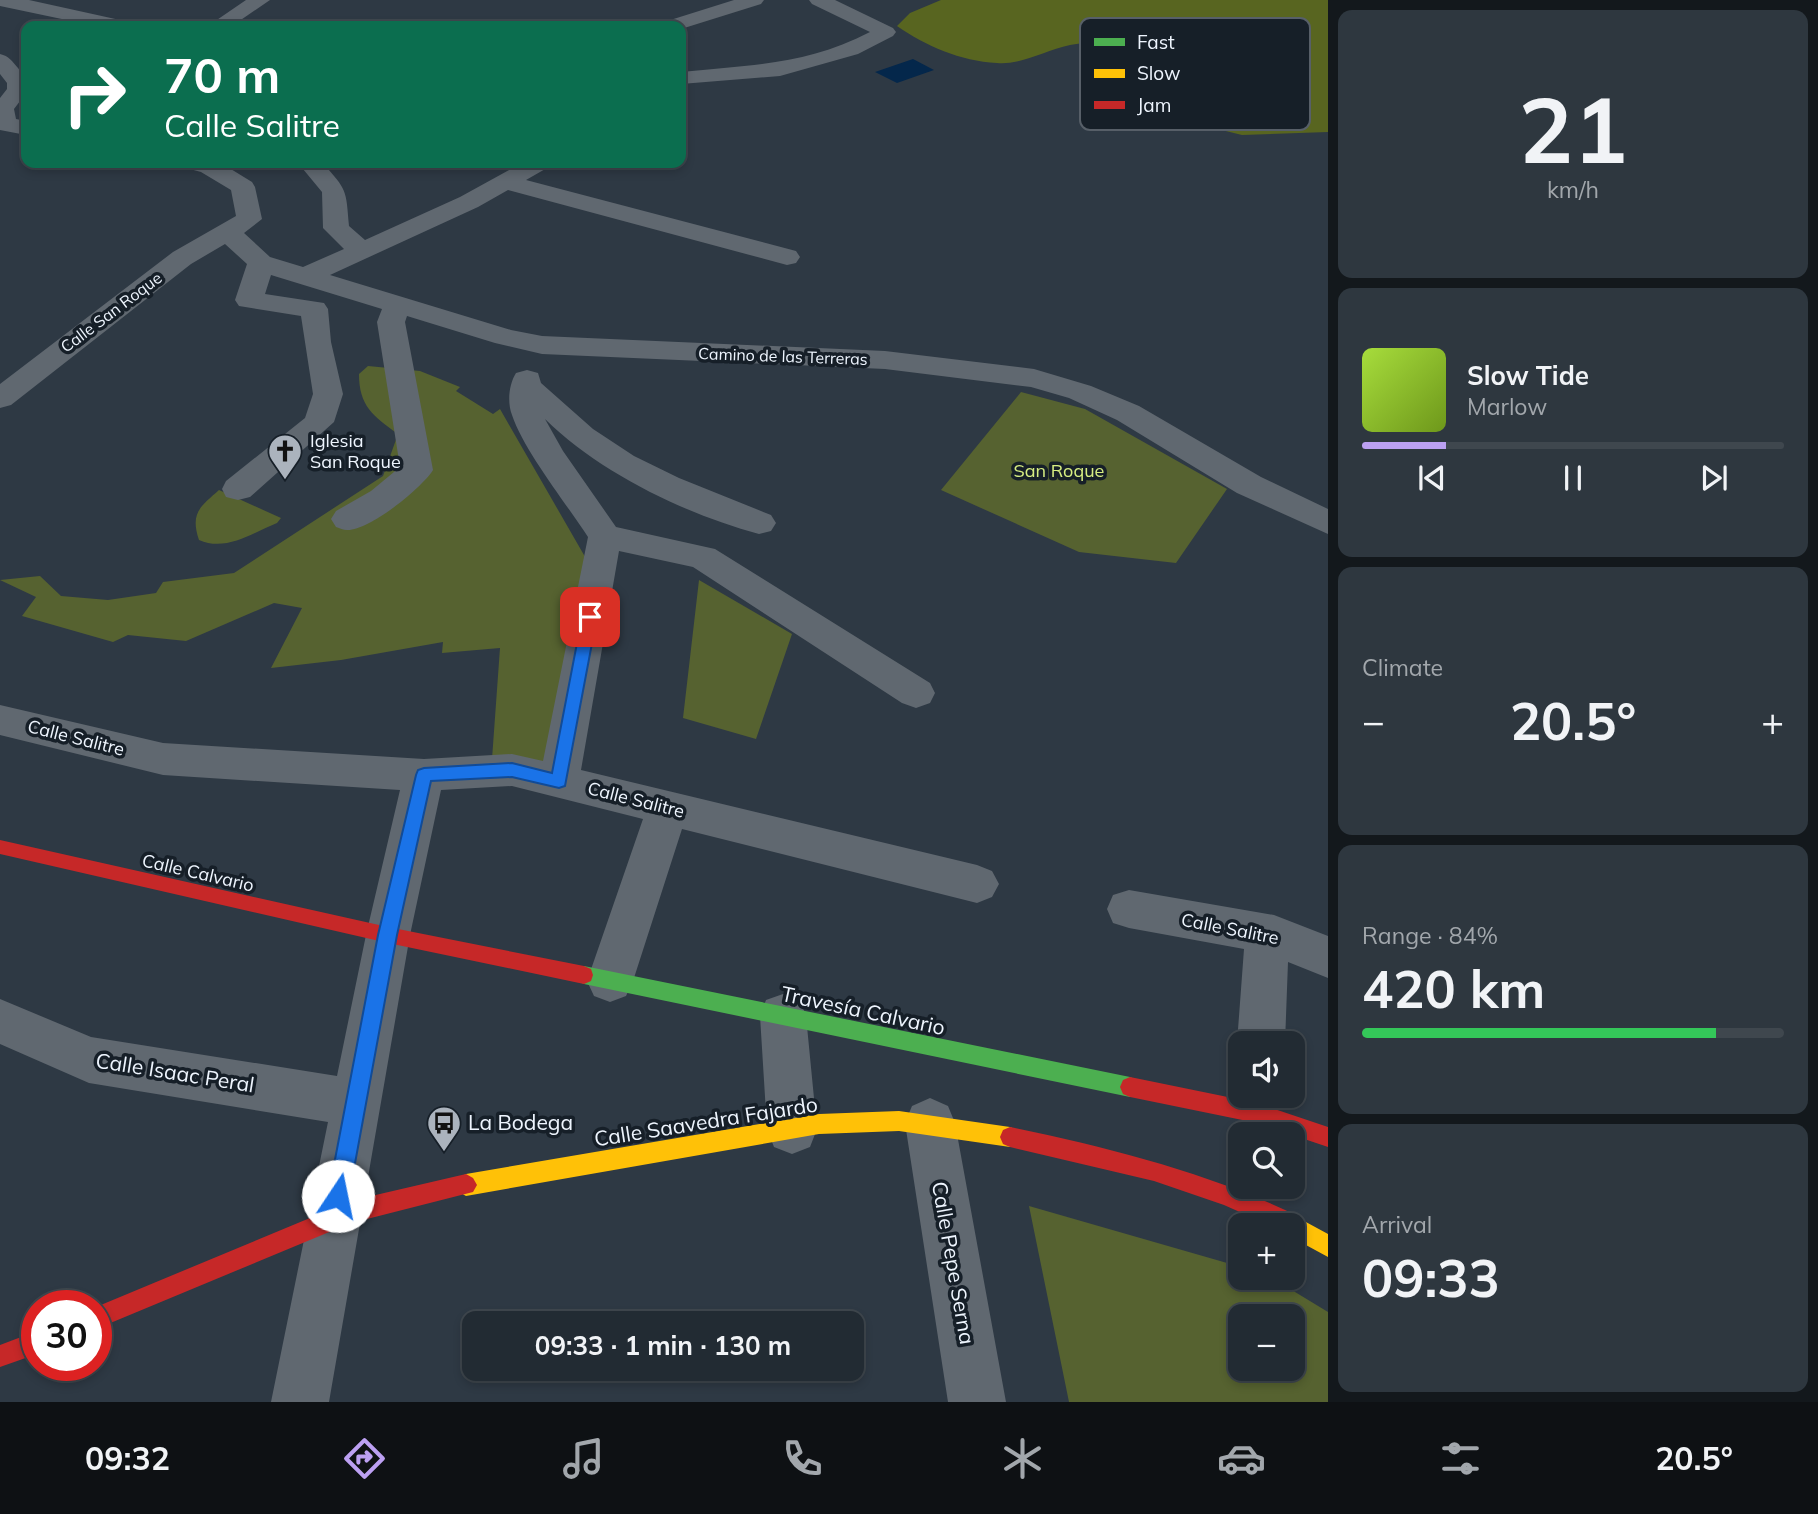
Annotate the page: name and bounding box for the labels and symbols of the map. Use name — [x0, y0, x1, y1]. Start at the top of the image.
legend — [1080, 18, 1310, 130]
text: Fast — [1137, 30, 1175, 54]
text: Slow — [1137, 61, 1181, 85]
text: Jam — [1137, 93, 1171, 117]
street label: Calle San Roque — [56, 267, 166, 357]
street label: Camino de las Terreras — [698, 343, 868, 369]
place label: Iglesia San Roque — [310, 429, 401, 473]
church icon: Iglesia San Roque — [266, 432, 304, 481]
park label: San Roque — [1014, 459, 1104, 482]
pin — [560, 587, 620, 647]
street label: Calle Salitre — [25, 714, 127, 761]
street label: Calle Salitre — [585, 776, 687, 823]
street label: Calle Calvario — [140, 848, 256, 897]
street label: Calle Salitre — [1179, 908, 1281, 949]
street label: Travesía Calvario — [779, 980, 947, 1040]
street label: Calle Isaac Peral — [94, 1047, 256, 1097]
street label: Calle Saavedra Fajardo — [592, 1090, 819, 1152]
bus stop icon: La Bodega — [425, 1104, 463, 1153]
place label: La Bodega — [468, 1109, 573, 1135]
position arrow — [301, 1159, 375, 1233]
street label: Calle Pepe Serna — [927, 1179, 981, 1346]
speed limit sign: 30 — [21, 1290, 112, 1381]

